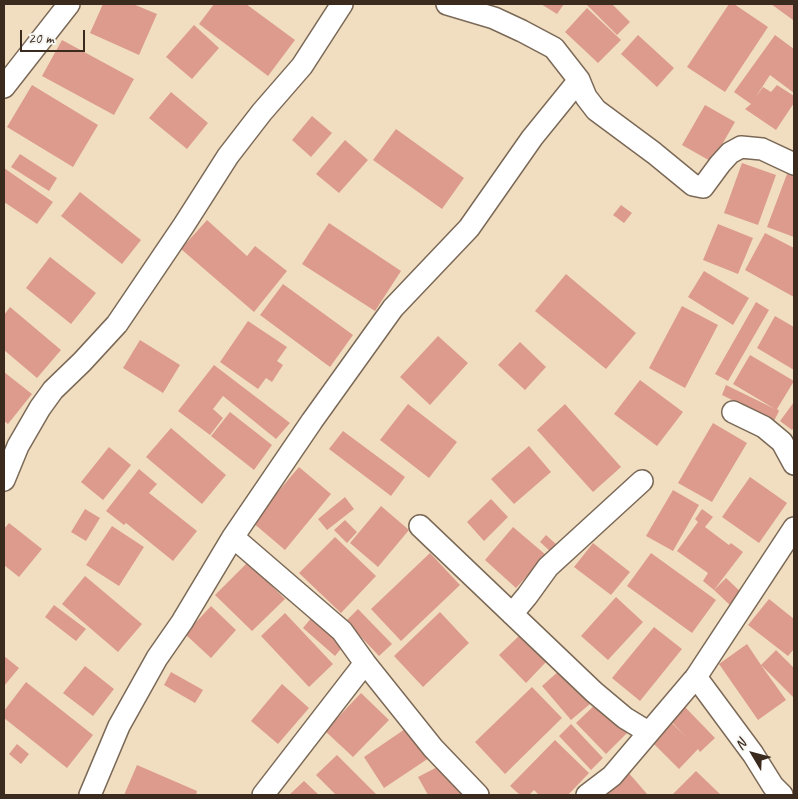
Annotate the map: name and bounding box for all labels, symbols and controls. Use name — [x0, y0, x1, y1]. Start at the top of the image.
scale bar — [22, 20, 88, 52]
text: 20 m — [28, 29, 54, 48]
north arrow — [728, 729, 778, 779]
text: N — [731, 736, 750, 753]

